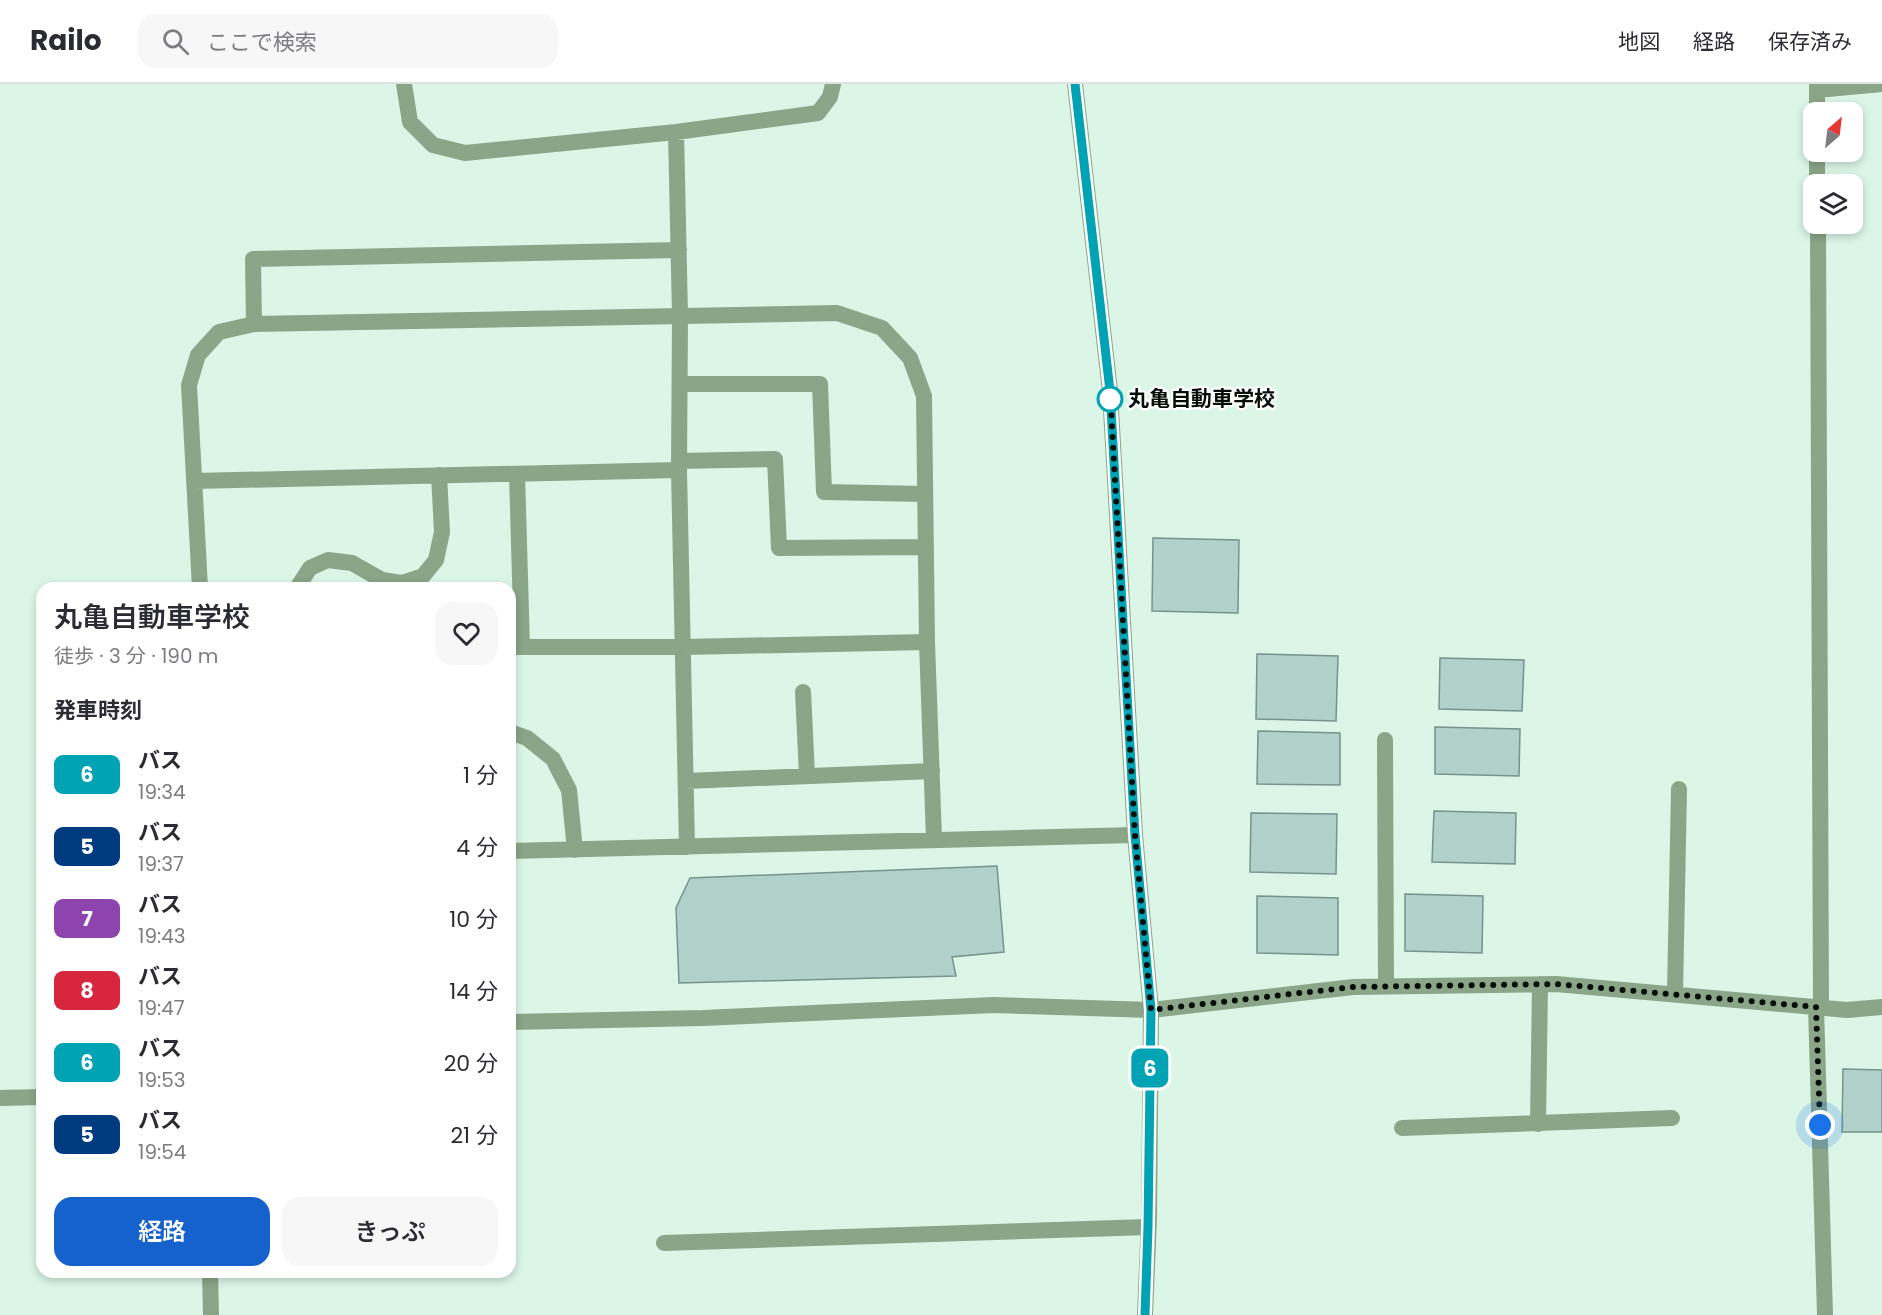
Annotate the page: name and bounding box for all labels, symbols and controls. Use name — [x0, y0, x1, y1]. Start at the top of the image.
search box — [138, 14, 558, 68]
text: Railo — [30, 21, 102, 60]
icon: search — [159, 25, 192, 58]
text: ここで検索 — [207, 27, 317, 58]
text: 地図 — [1618, 27, 1660, 56]
text: 経路 — [1693, 27, 1735, 56]
text: 保存済み — [1768, 27, 1852, 56]
north arrow — [1803, 102, 1863, 162]
map controls — [1803, 102, 1863, 234]
button: layers — [1803, 174, 1863, 234]
place label: 丸亀自動車学校 — [1128, 384, 1275, 413]
marker: 丸亀自動車学校 — [1097, 386, 1123, 412]
text: 丸亀自動車学校 — [54, 598, 250, 637]
button: heart — [435, 602, 498, 665]
text: 徒歩 · 3 分 · 190 m — [54, 642, 218, 670]
text: 発車時刻 — [54, 695, 142, 726]
text: バス — [138, 745, 182, 776]
text: 6 — [80, 760, 94, 789]
text: 1 分 — [463, 760, 498, 791]
text: 19:34 — [138, 778, 186, 806]
text: バス — [138, 817, 182, 848]
text: 5 — [80, 832, 94, 861]
text: 4 分 — [456, 832, 498, 863]
text: 19:37 — [138, 850, 184, 878]
text: バス — [138, 889, 182, 920]
text: 7 — [81, 904, 93, 933]
text: 10 分 — [449, 904, 498, 935]
text: 19:43 — [138, 922, 186, 950]
text: バス — [138, 961, 182, 992]
text: 8 — [80, 976, 94, 1005]
text: 14 分 — [449, 976, 498, 1007]
text: 19:47 — [138, 994, 185, 1022]
text: バス — [138, 1033, 182, 1064]
text: 6 — [80, 1048, 94, 1077]
text: 20 分 — [444, 1048, 498, 1079]
line badge: 6 — [1130, 1048, 1170, 1088]
text: 6 — [1143, 1054, 1157, 1083]
text: 19:53 — [138, 1066, 186, 1094]
text: バス — [138, 1105, 182, 1136]
your location — [1805, 1110, 1835, 1140]
text: 5 — [80, 1120, 94, 1149]
text: 21 分 — [450, 1120, 498, 1151]
text: 19:54 — [138, 1138, 186, 1166]
button: 経路 — [54, 1197, 270, 1266]
button: きっぷ — [282, 1197, 498, 1266]

